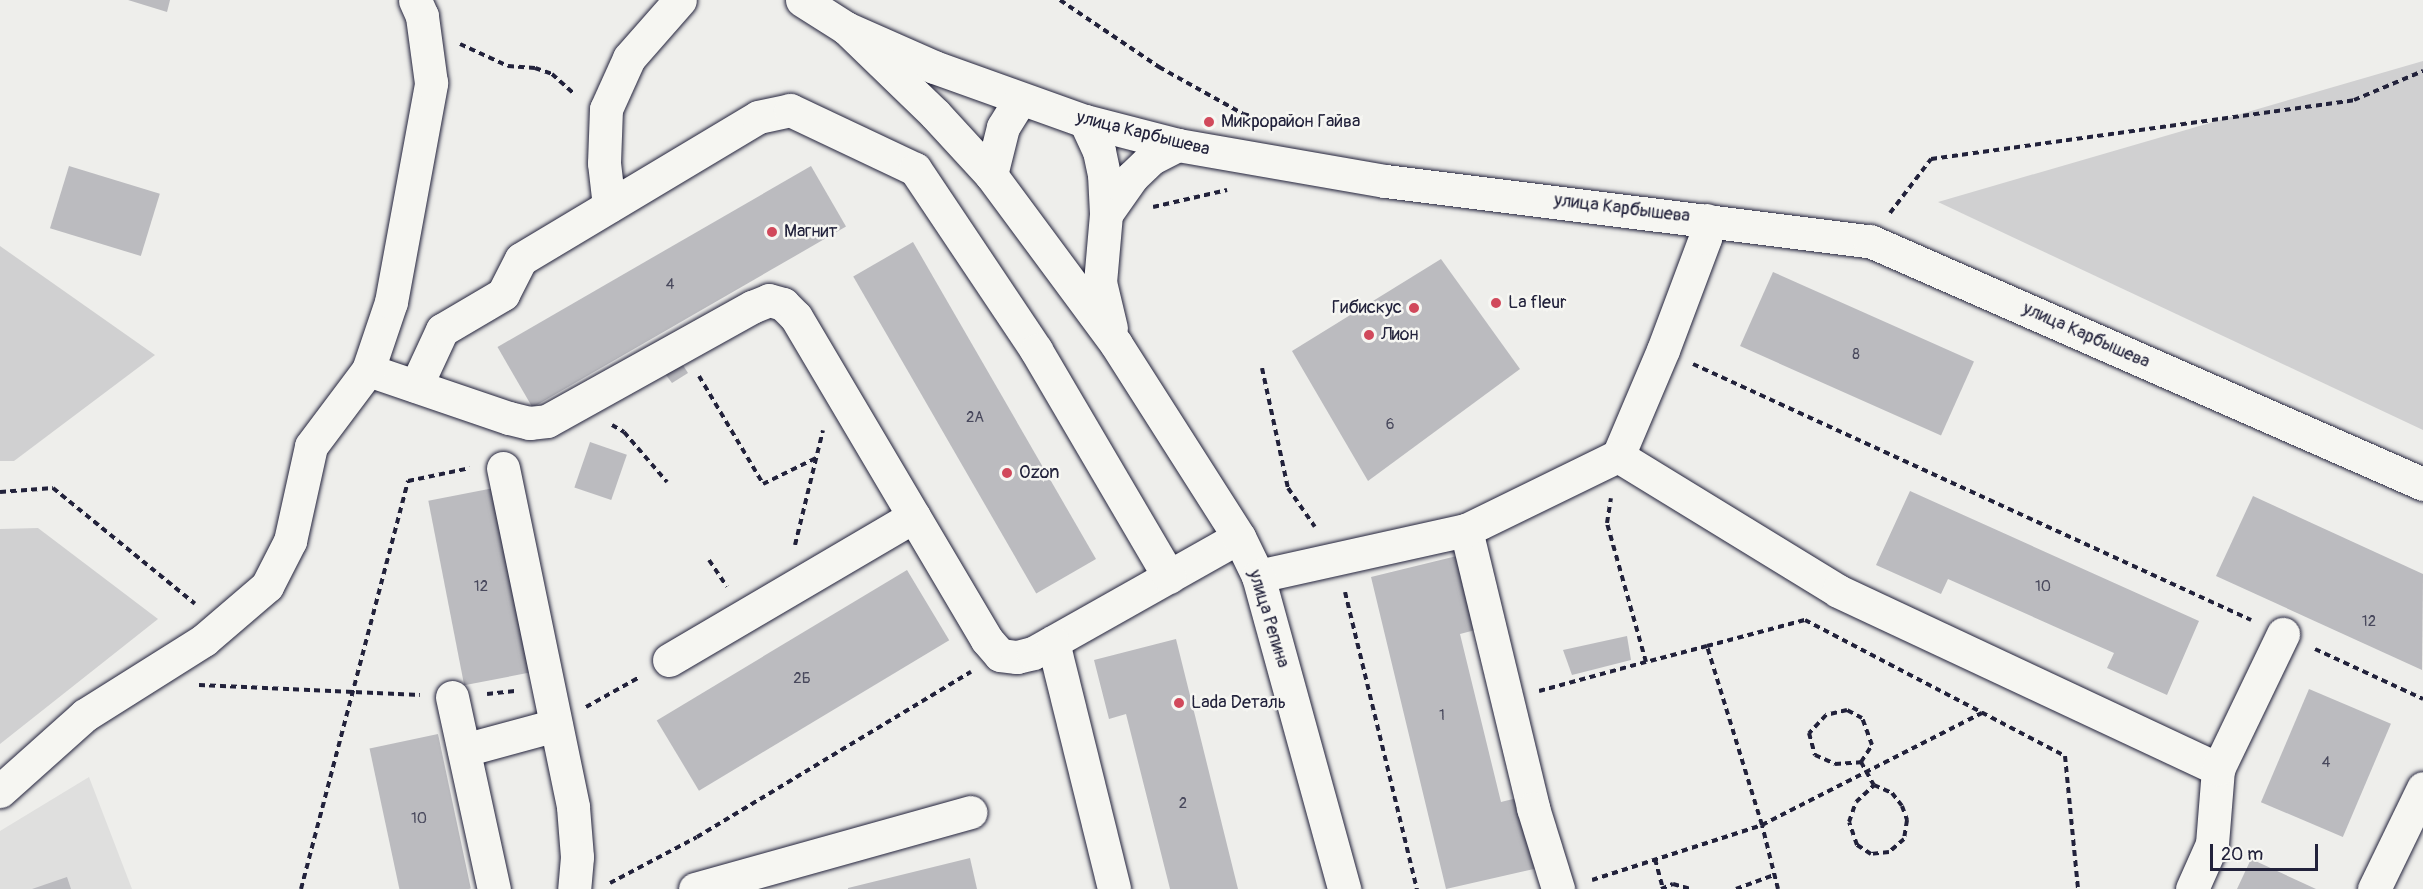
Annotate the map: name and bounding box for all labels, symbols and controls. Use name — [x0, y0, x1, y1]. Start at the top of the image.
street label: улица Карбышева — [1074, 107, 1212, 161]
place label: Микрорайон Гайва — [1221, 111, 1360, 133]
marker: Микрорайон Гайва — [1202, 115, 1216, 129]
street label: улица Карбышева — [1553, 190, 1691, 228]
place label: Магнит — [784, 221, 837, 243]
marker: Магнит — [765, 225, 779, 239]
house number: 4 — [666, 276, 674, 294]
place label: La fleur — [1508, 292, 1566, 314]
marker: La fleur — [1489, 296, 1503, 310]
place label: Гибискус — [1332, 297, 1402, 319]
street label: улица Карбышева — [2019, 298, 2153, 374]
marker: Гибискус — [1407, 301, 1421, 315]
place label: Лион — [1381, 324, 1418, 346]
marker: Лион — [1362, 328, 1376, 342]
house number: 8 — [1852, 346, 1860, 364]
house number: 2А — [966, 409, 984, 427]
house number: 6 — [1386, 416, 1394, 434]
place label: Ozon — [1019, 462, 1059, 484]
marker: Ozon — [1000, 466, 1014, 480]
street label: улица Репина — [1243, 568, 1293, 670]
house number: 12 — [474, 578, 488, 596]
house number: 10 — [2035, 578, 2051, 596]
house number: 12 — [2362, 613, 2376, 631]
house number: 2Б — [793, 670, 811, 688]
place label: Lada Dеталь — [1191, 692, 1286, 714]
marker: Lada Dеталь — [1172, 696, 1186, 710]
house number: 1 — [1439, 707, 1445, 725]
house number: 4 — [2322, 754, 2330, 772]
house number: 2 — [1179, 795, 1187, 813]
house number: 10 — [411, 810, 427, 828]
scale bar — [2213, 832, 2321, 870]
text: 20 m — [2221, 843, 2263, 866]

